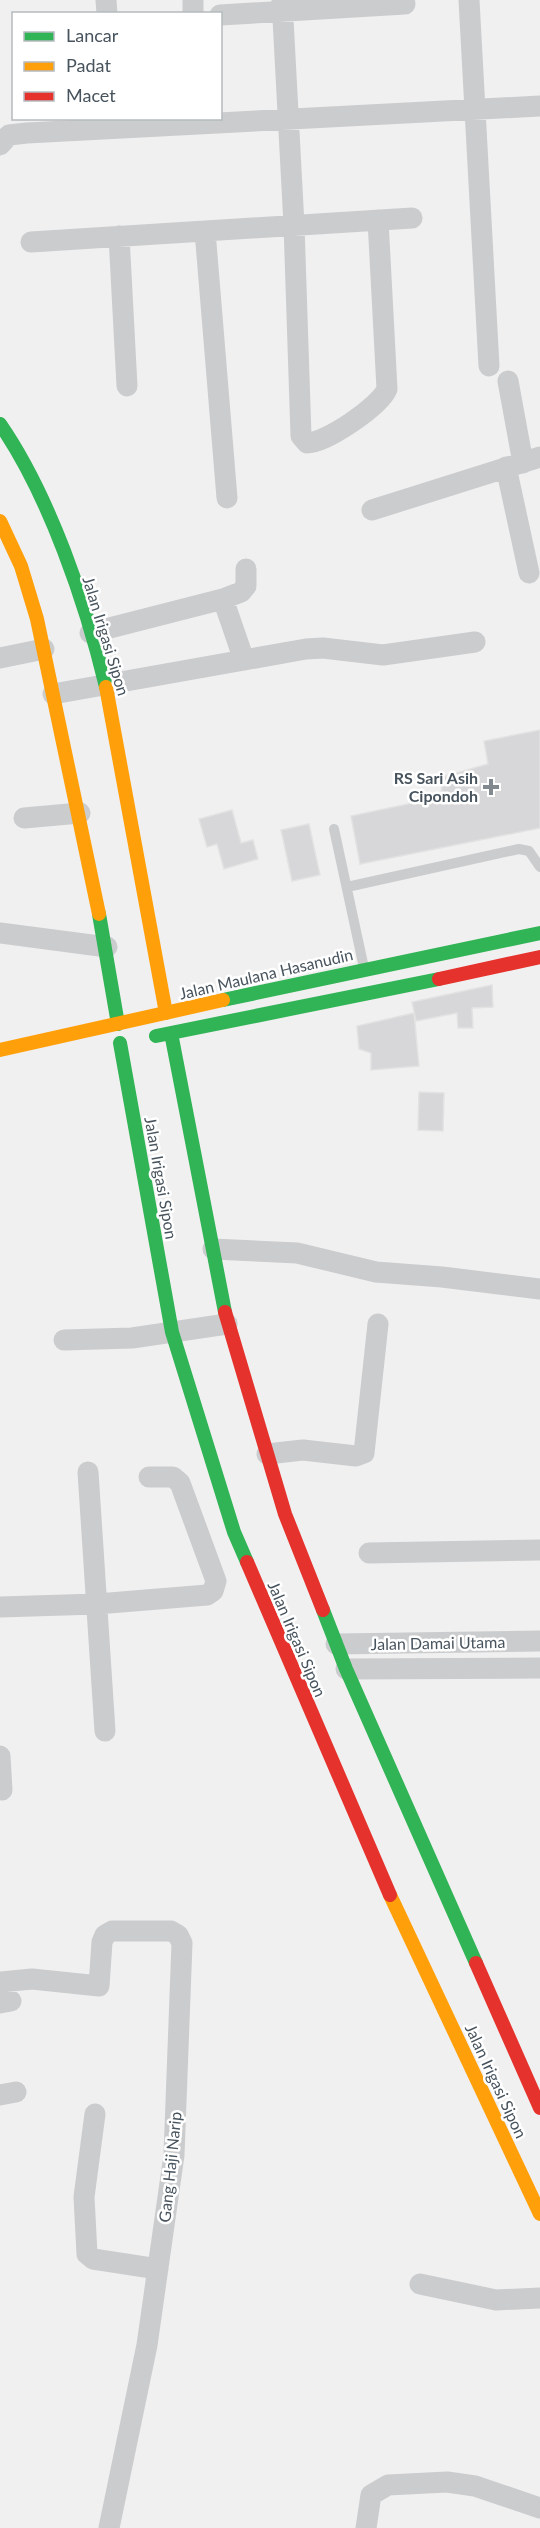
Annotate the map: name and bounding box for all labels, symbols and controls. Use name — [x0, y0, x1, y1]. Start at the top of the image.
legend — [12, 12, 222, 120]
text: Lancar — [66, 24, 119, 46]
text: Padat — [66, 54, 111, 76]
text: Macet — [66, 84, 116, 106]
street label: Jalan Irigasi Sipon — [79, 574, 134, 698]
place label: RS Sari Asih Cipondoh — [394, 768, 478, 805]
marker: RS Sari Asih Cipondoh — [482, 778, 500, 796]
street label: Jalan Maulana Hasanudin — [177, 944, 355, 1003]
street label: Jalan Irigasi Sipon — [141, 1115, 182, 1240]
street label: Jalan Irigasi Sipon — [265, 1578, 330, 1699]
street label: Jalan Damai Utama — [371, 1632, 505, 1653]
street label: Jalan Irigasi Sipon — [462, 2021, 531, 2141]
street label: Gang Haji Narip — [154, 2111, 185, 2223]

